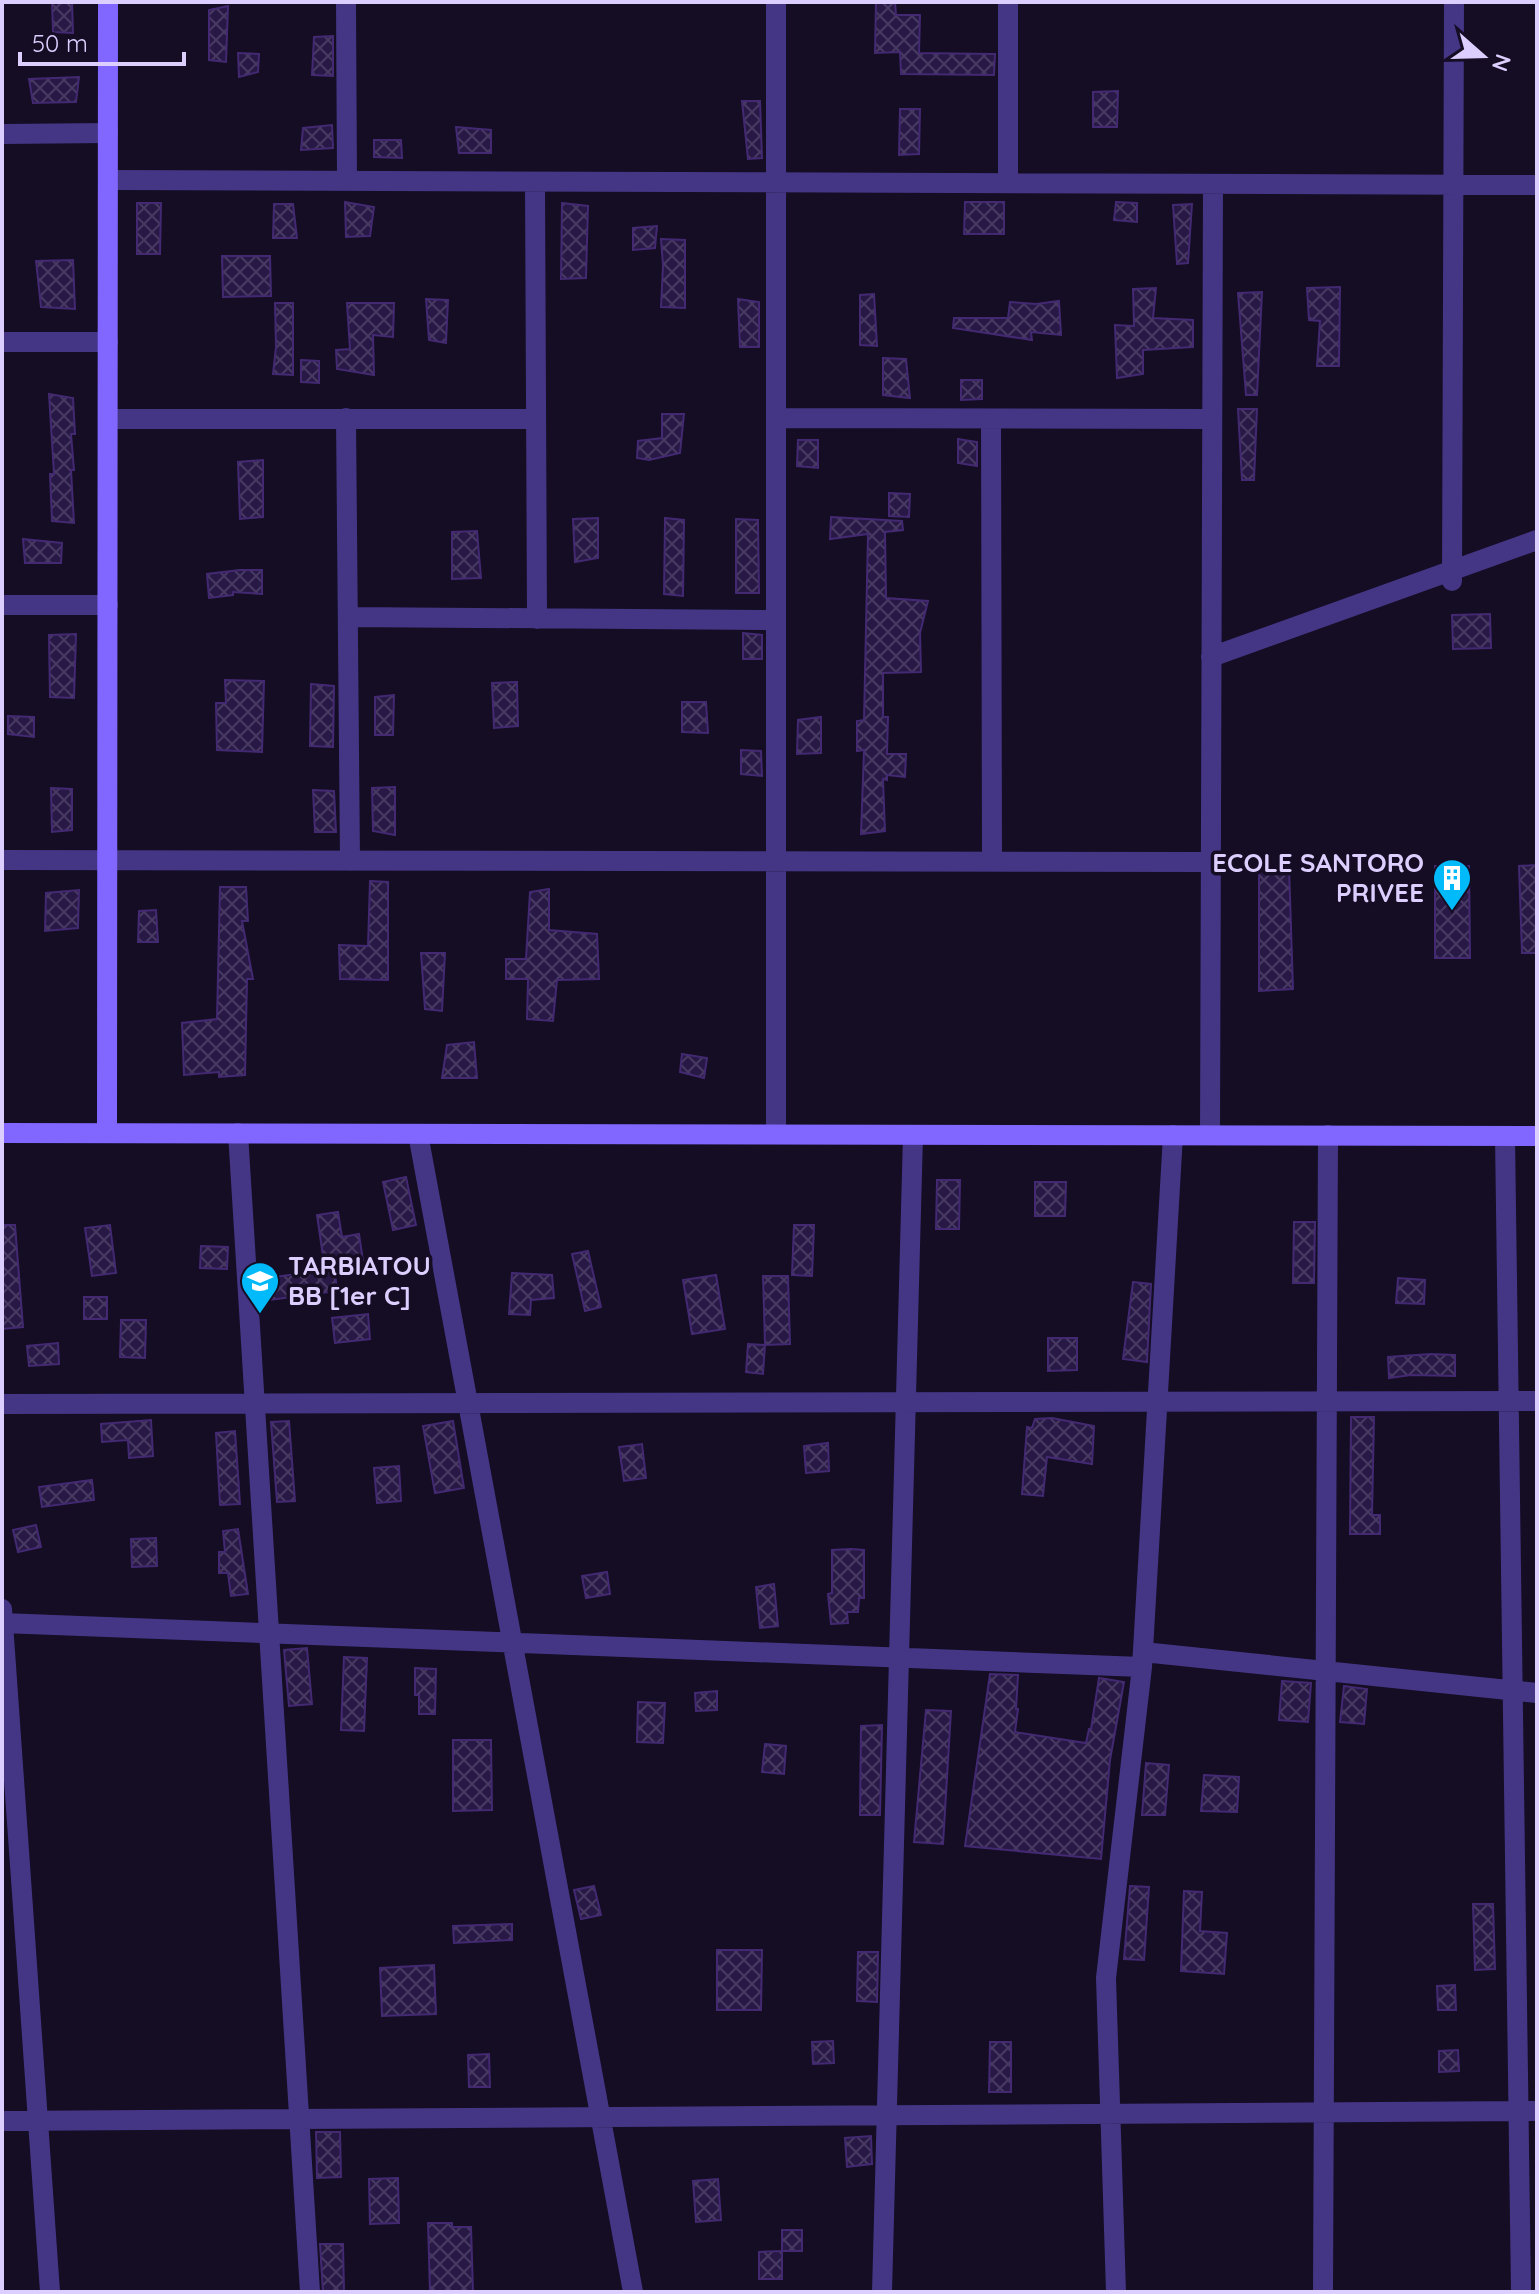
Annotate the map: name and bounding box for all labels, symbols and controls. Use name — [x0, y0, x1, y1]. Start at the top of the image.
scale bar — [20, 16, 184, 66]
north arrow — [1443, 16, 1523, 96]
text: 50 m — [32, 28, 88, 58]
text: N — [1486, 50, 1518, 75]
place label: ECOLE SANTORO PRIVEE — [1212, 846, 1424, 909]
building icon: ECOLE SANTORO PRIVEE — [1431, 857, 1473, 912]
place label: TARBIATOU BB [1er C] — [288, 1249, 431, 1312]
school or university icon: TARBIATOU BB [1er C] — [239, 1260, 281, 1315]

